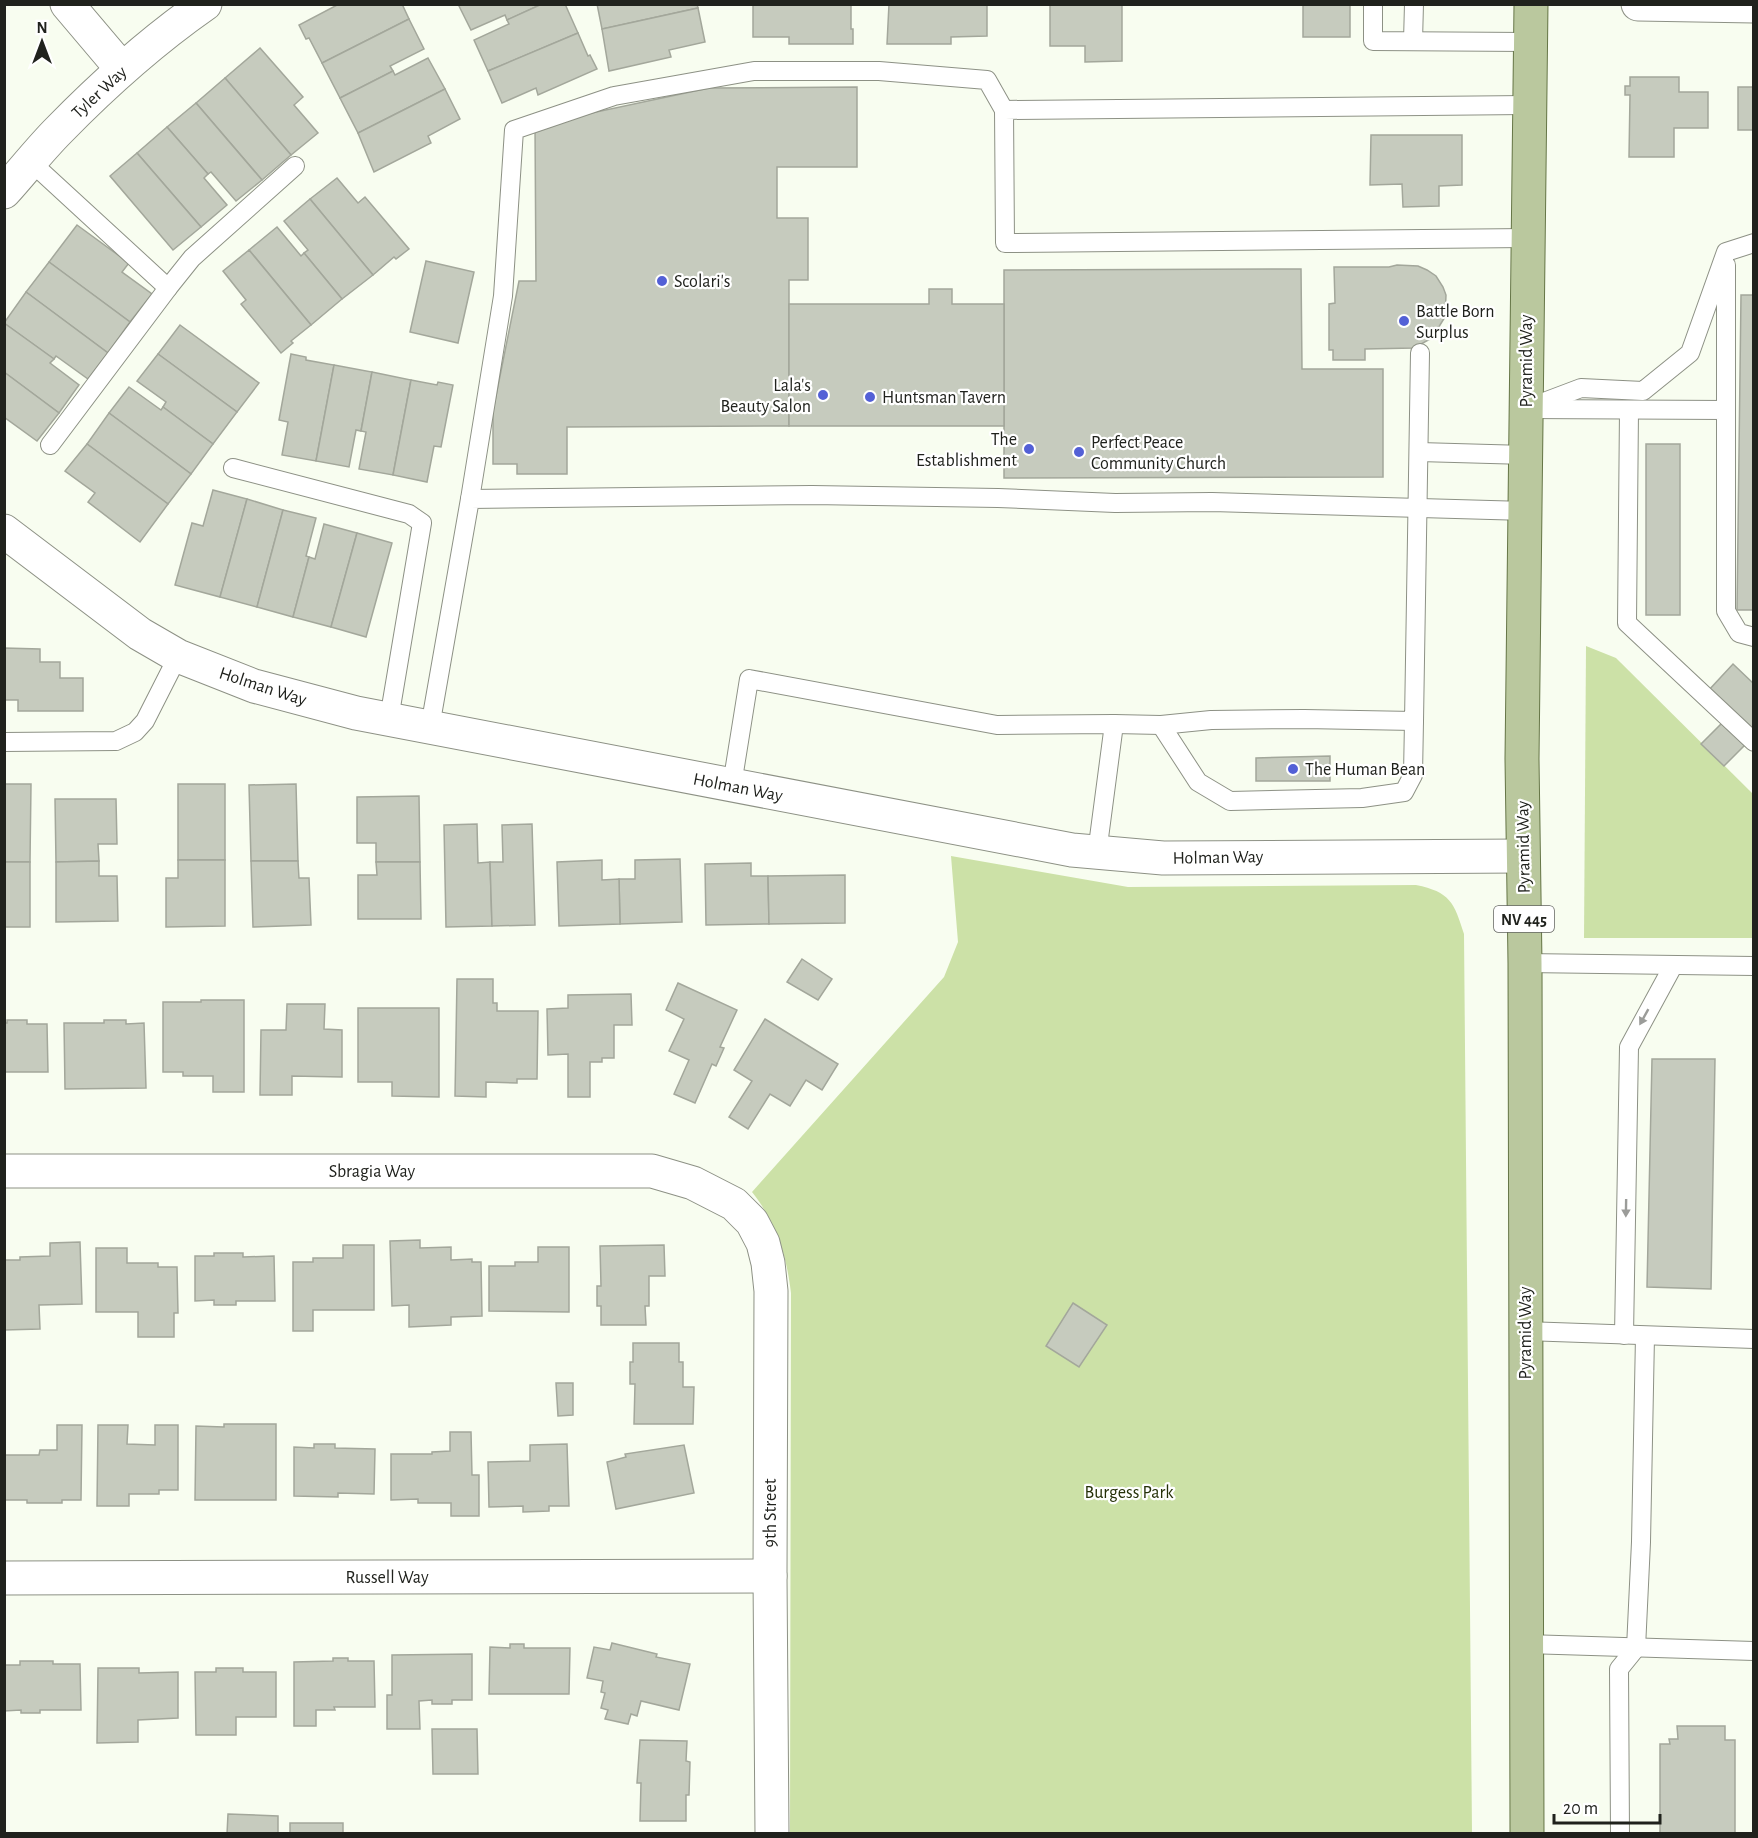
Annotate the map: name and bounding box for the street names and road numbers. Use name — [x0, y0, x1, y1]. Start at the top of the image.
street label: Tyler Way — [69, 63, 131, 122]
street label: Pyramid Way — [1518, 314, 1536, 407]
street label: Holman Way — [217, 664, 309, 710]
street label: Holman Way — [691, 770, 784, 806]
street label: Pyramid Way — [1514, 800, 1534, 894]
street label: Holman Way — [1172, 848, 1264, 868]
road number: NV 445 — [1494, 906, 1554, 932]
street label: Sbragia Way — [329, 1163, 416, 1181]
street label: Pyramid Way — [1517, 1286, 1535, 1379]
street label: 9th Street — [762, 1478, 780, 1547]
street label: Russell Way — [345, 1569, 429, 1587]

